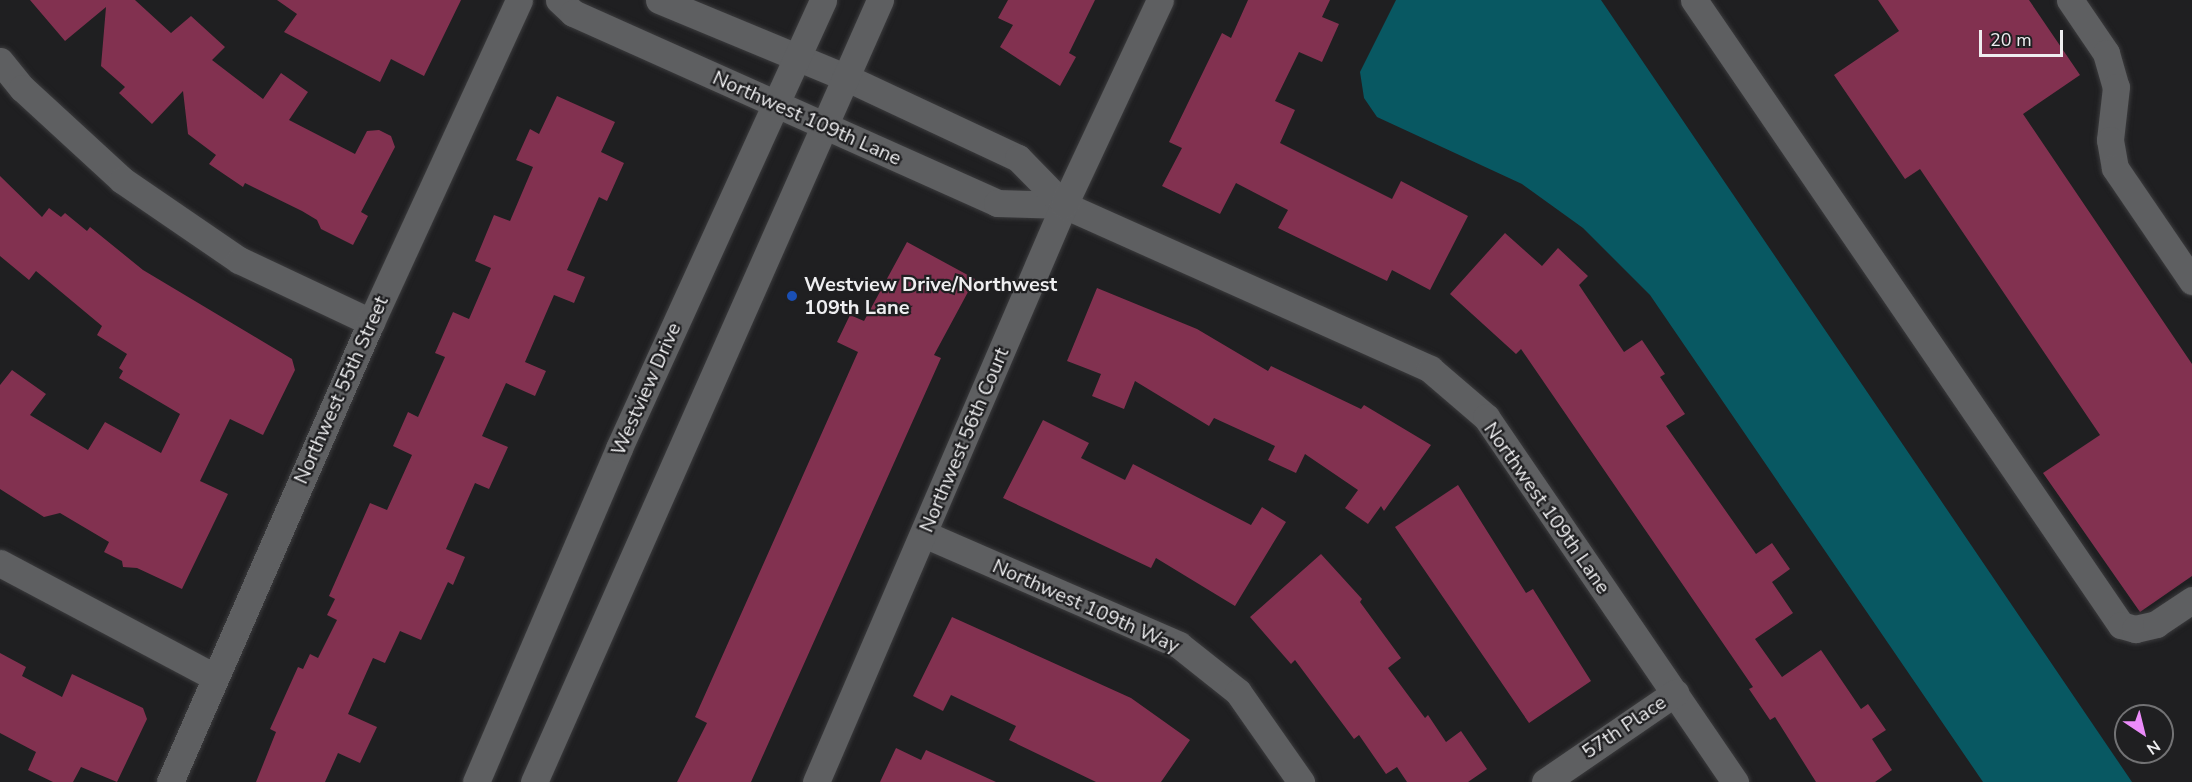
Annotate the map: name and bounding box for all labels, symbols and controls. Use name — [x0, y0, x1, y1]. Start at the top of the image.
scale bar — [1982, 18, 2066, 56]
text: 20 m — [1990, 28, 2032, 52]
street label: Northwest 109th Lane — [709, 66, 905, 170]
place label: Westview Drive/Northwest 109th Lane — [804, 272, 1057, 319]
marker: Westview Drive/Northwest 109th Lane — [785, 289, 799, 303]
street label: Northwest 55th Street — [289, 292, 393, 488]
street label: Westview Drive — [606, 319, 686, 459]
street label: Northwest 56th Court — [914, 344, 1014, 536]
street label: Northwest 109th Lane — [1479, 418, 1615, 598]
street label: Northwest 109th Way — [989, 554, 1183, 658]
street label: 57th Place — [1577, 690, 1671, 764]
north arrow — [2114, 704, 2174, 764]
text: N — [2142, 735, 2164, 760]

